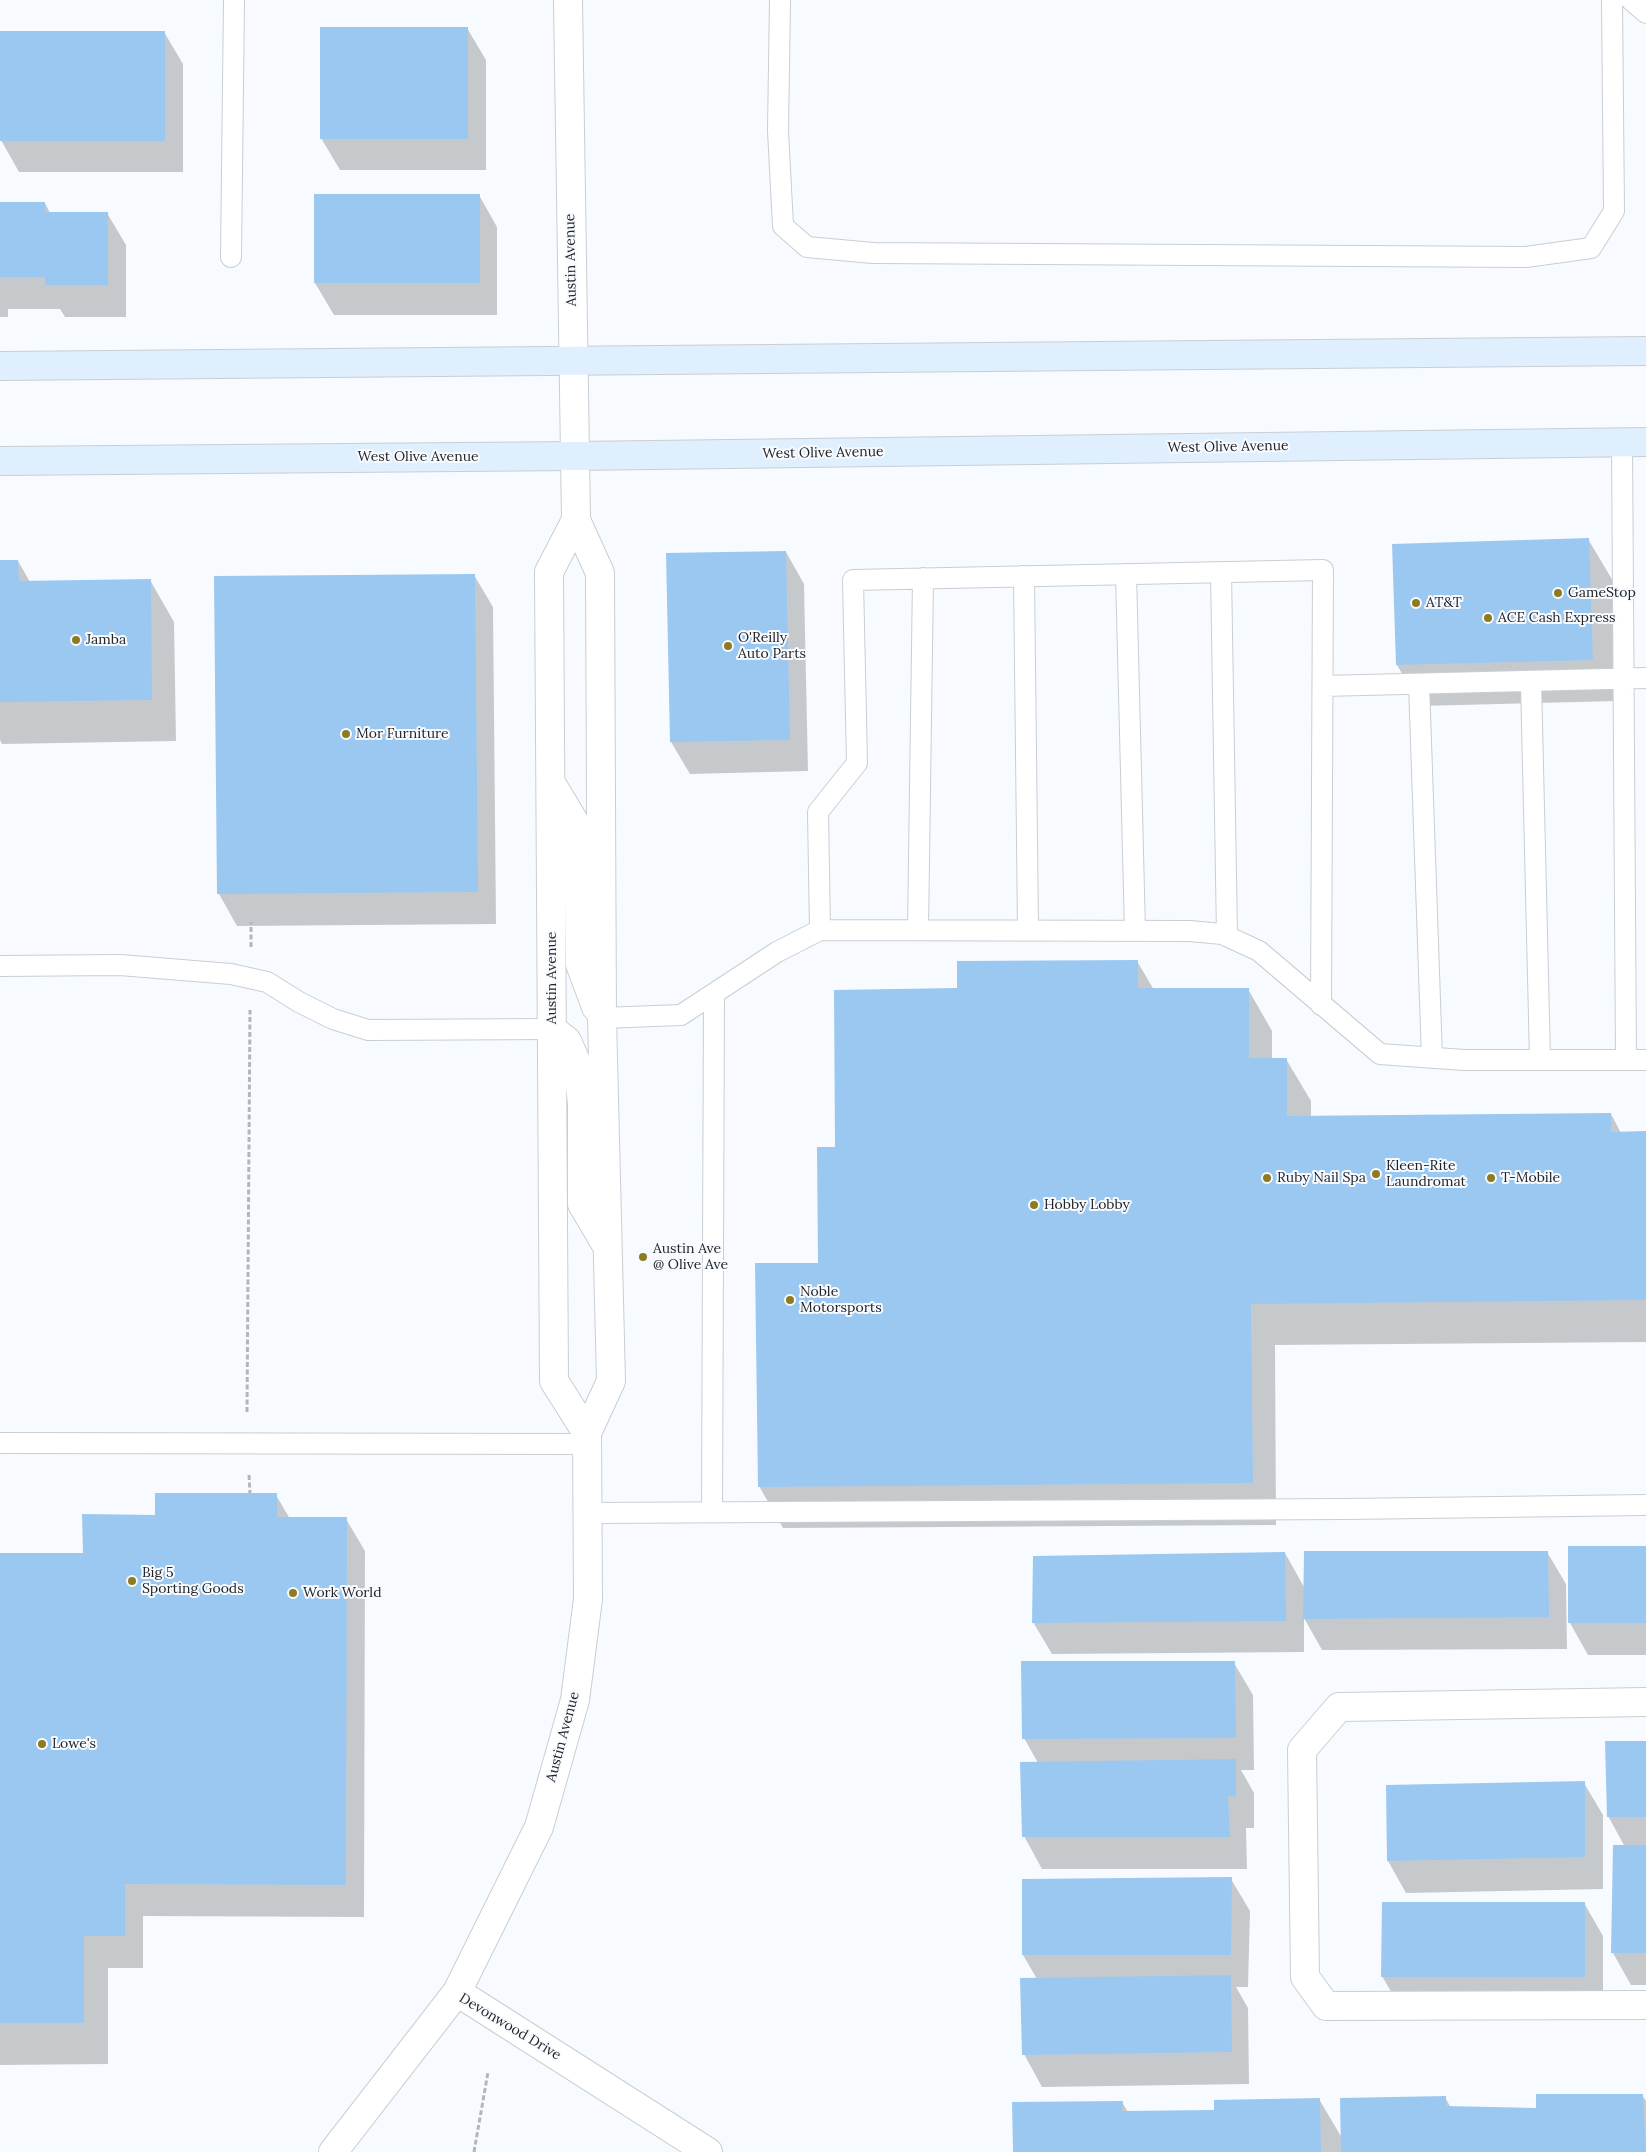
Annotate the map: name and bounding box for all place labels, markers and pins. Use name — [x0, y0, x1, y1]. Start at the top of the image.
place label: GameStop — [1568, 585, 1636, 601]
marker: GameStop — [1552, 587, 1564, 599]
place label: AT&T — [1426, 595, 1462, 611]
marker: AT&T — [1410, 597, 1422, 609]
place label: ACE Cash Express — [1498, 610, 1615, 626]
marker: ACE Cash Express — [1482, 612, 1494, 624]
place label: O'Reilly Auto Parts — [738, 630, 806, 662]
place label: Jamba — [86, 632, 126, 648]
marker: Jamba — [70, 634, 82, 646]
marker: O'Reilly Auto Parts — [722, 640, 734, 652]
place label: Mor Furniture — [356, 726, 449, 742]
marker: Mor Furniture — [340, 728, 352, 740]
place label: Kleen-Rite Laundromat — [1386, 1158, 1466, 1190]
marker: Kleen-Rite Laundromat — [1370, 1168, 1382, 1180]
place label: Ruby Nail Spa — [1277, 1170, 1366, 1186]
place label: T-Mobile — [1501, 1170, 1560, 1186]
marker: Ruby Nail Spa — [1261, 1172, 1273, 1184]
marker: T-Mobile — [1485, 1172, 1497, 1184]
place label: Hobby Lobby — [1044, 1197, 1130, 1213]
marker: Hobby Lobby — [1028, 1199, 1040, 1211]
place label: Austin Ave @ Olive Ave — [653, 1241, 728, 1274]
marker: Austin Ave @ Olive Ave — [637, 1251, 649, 1263]
place label: Noble Motorsports — [800, 1284, 882, 1316]
marker: Noble Motorsports — [784, 1294, 796, 1306]
place label: Big 5 Sporting Goods — [142, 1565, 244, 1598]
marker: Big 5 Sporting Goods — [126, 1575, 138, 1587]
place label: Work World — [303, 1585, 382, 1601]
marker: Work World — [287, 1587, 299, 1599]
place label: Lowe's — [52, 1736, 96, 1752]
marker: Lowe's — [36, 1738, 48, 1750]

